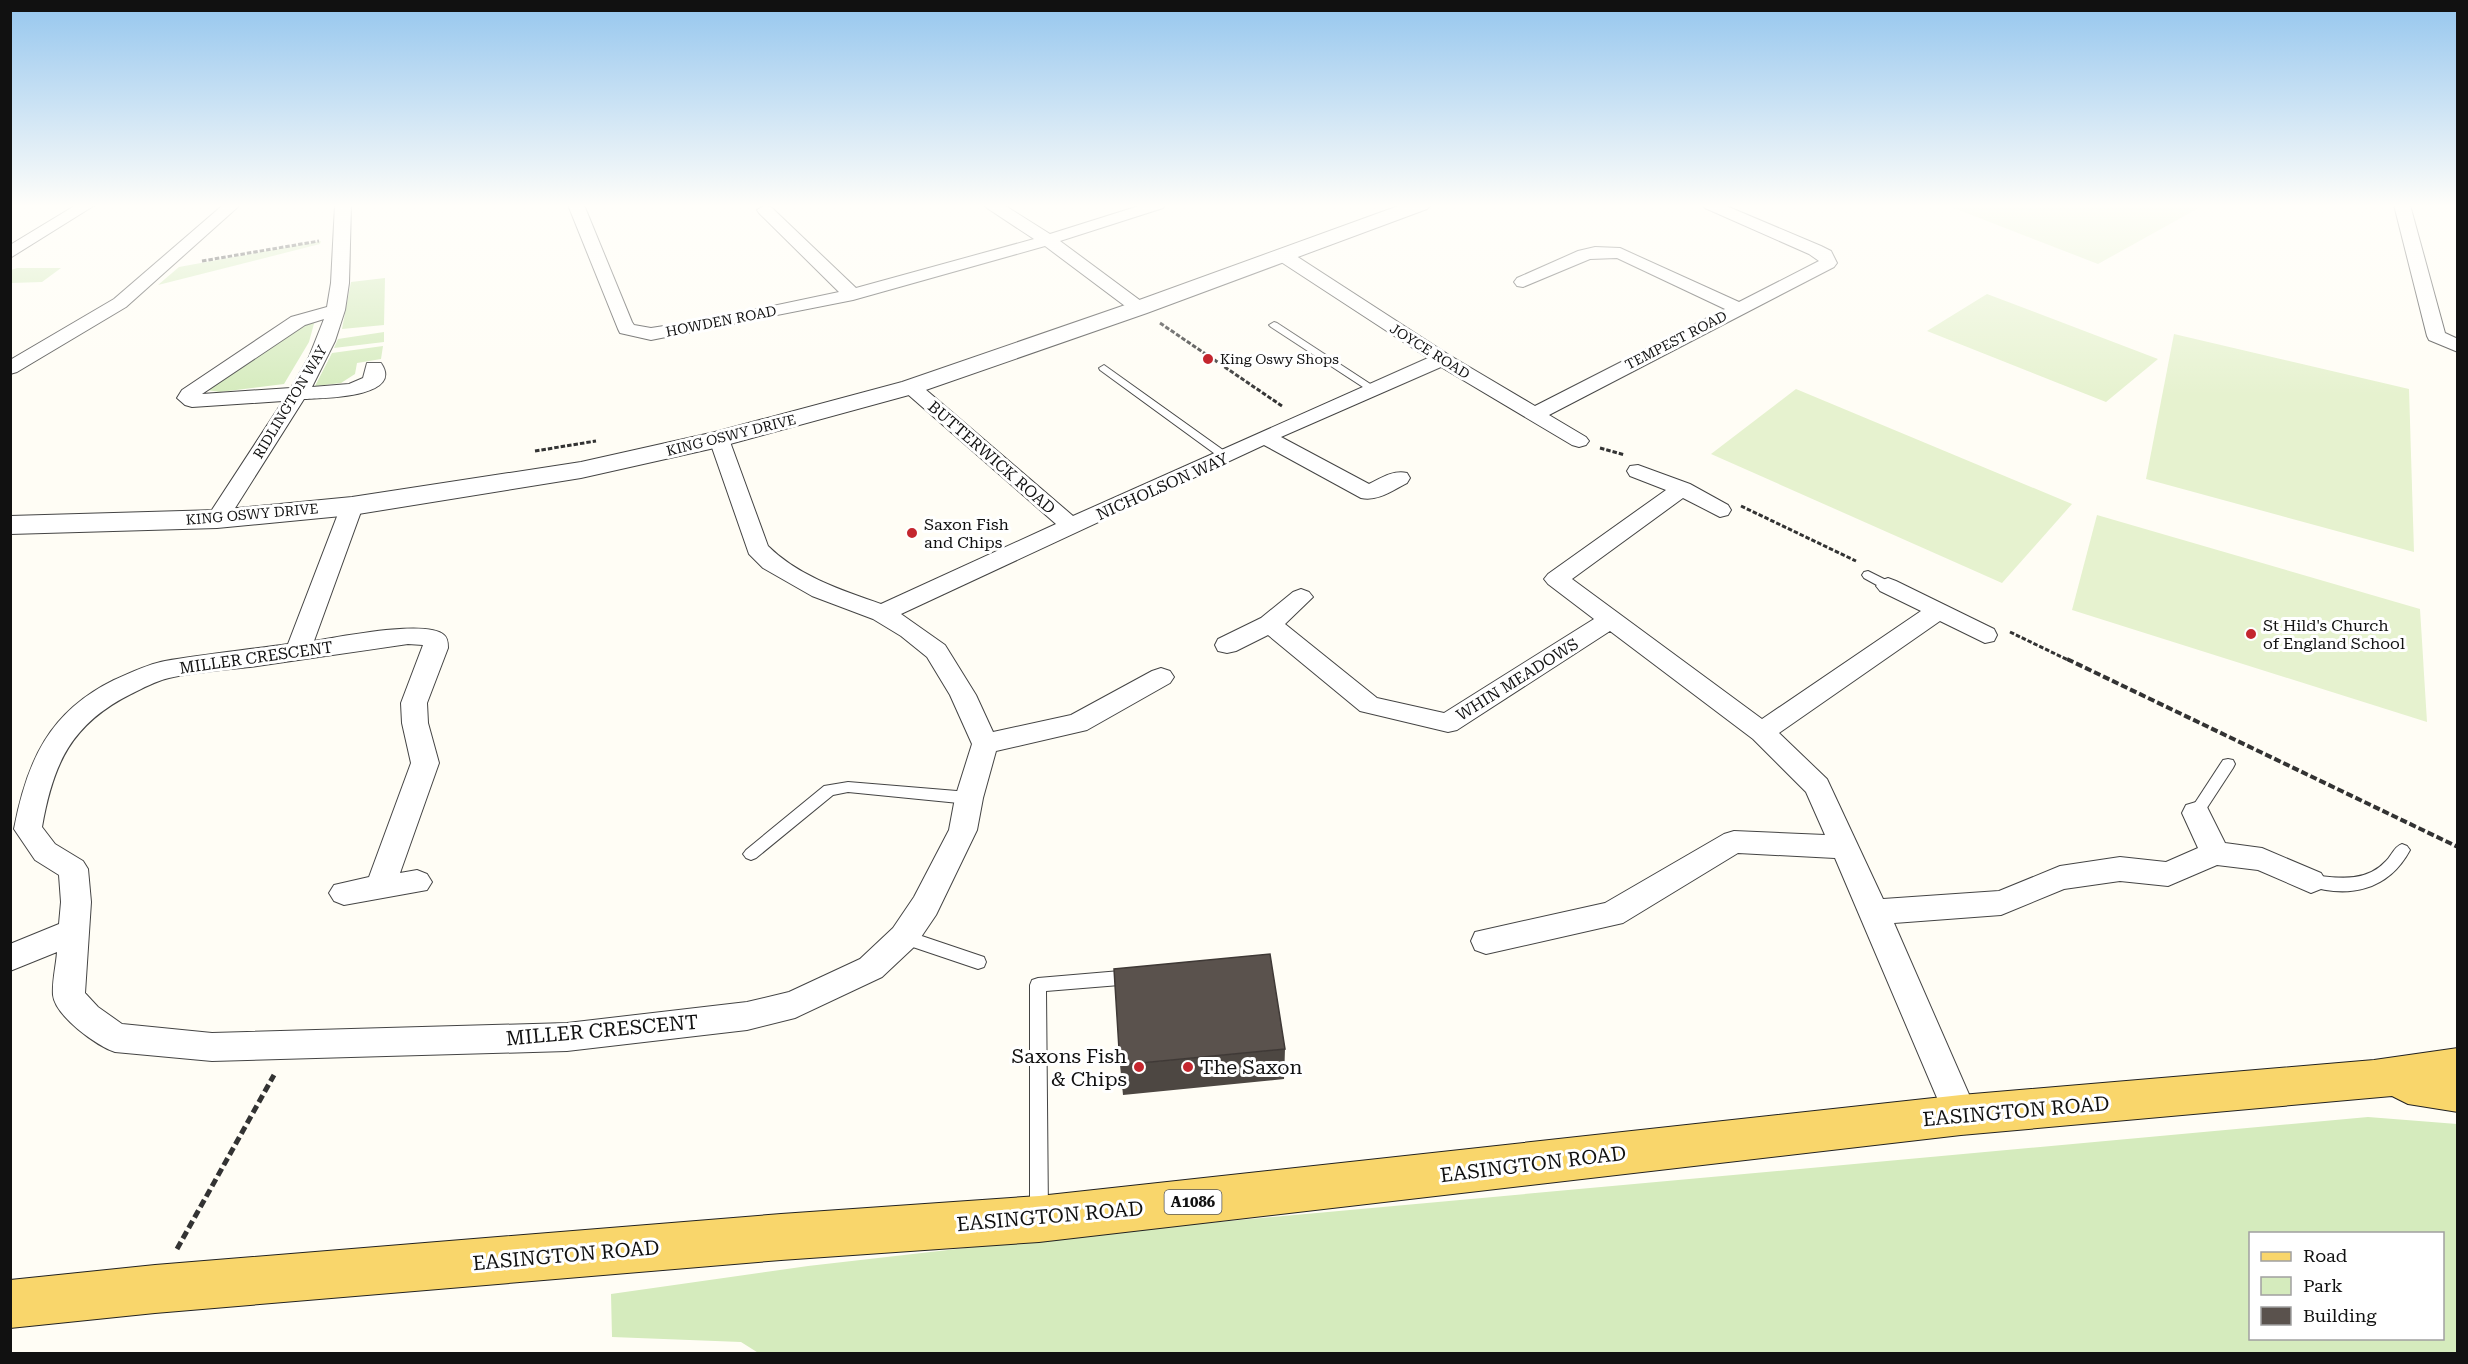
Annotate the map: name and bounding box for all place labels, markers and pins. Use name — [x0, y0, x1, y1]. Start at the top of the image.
place label: King Oswy Shops — [1220, 351, 1339, 367]
marker: King Oswy Shops — [1201, 352, 1215, 366]
place label: Saxon Fish and Chips — [924, 515, 1009, 552]
marker: Saxon Fish and Chips — [905, 526, 919, 540]
place label: St Hild's Church of England School — [2263, 616, 2405, 653]
marker: St Hild's Church of England School — [2244, 627, 2258, 641]
place label: Saxons Fish & Chips — [1011, 1044, 1127, 1091]
place label: The Saxon — [1200, 1055, 1303, 1079]
marker: Saxons Fish & Chips — [1132, 1060, 1146, 1074]
marker: The Saxon — [1181, 1060, 1195, 1074]

